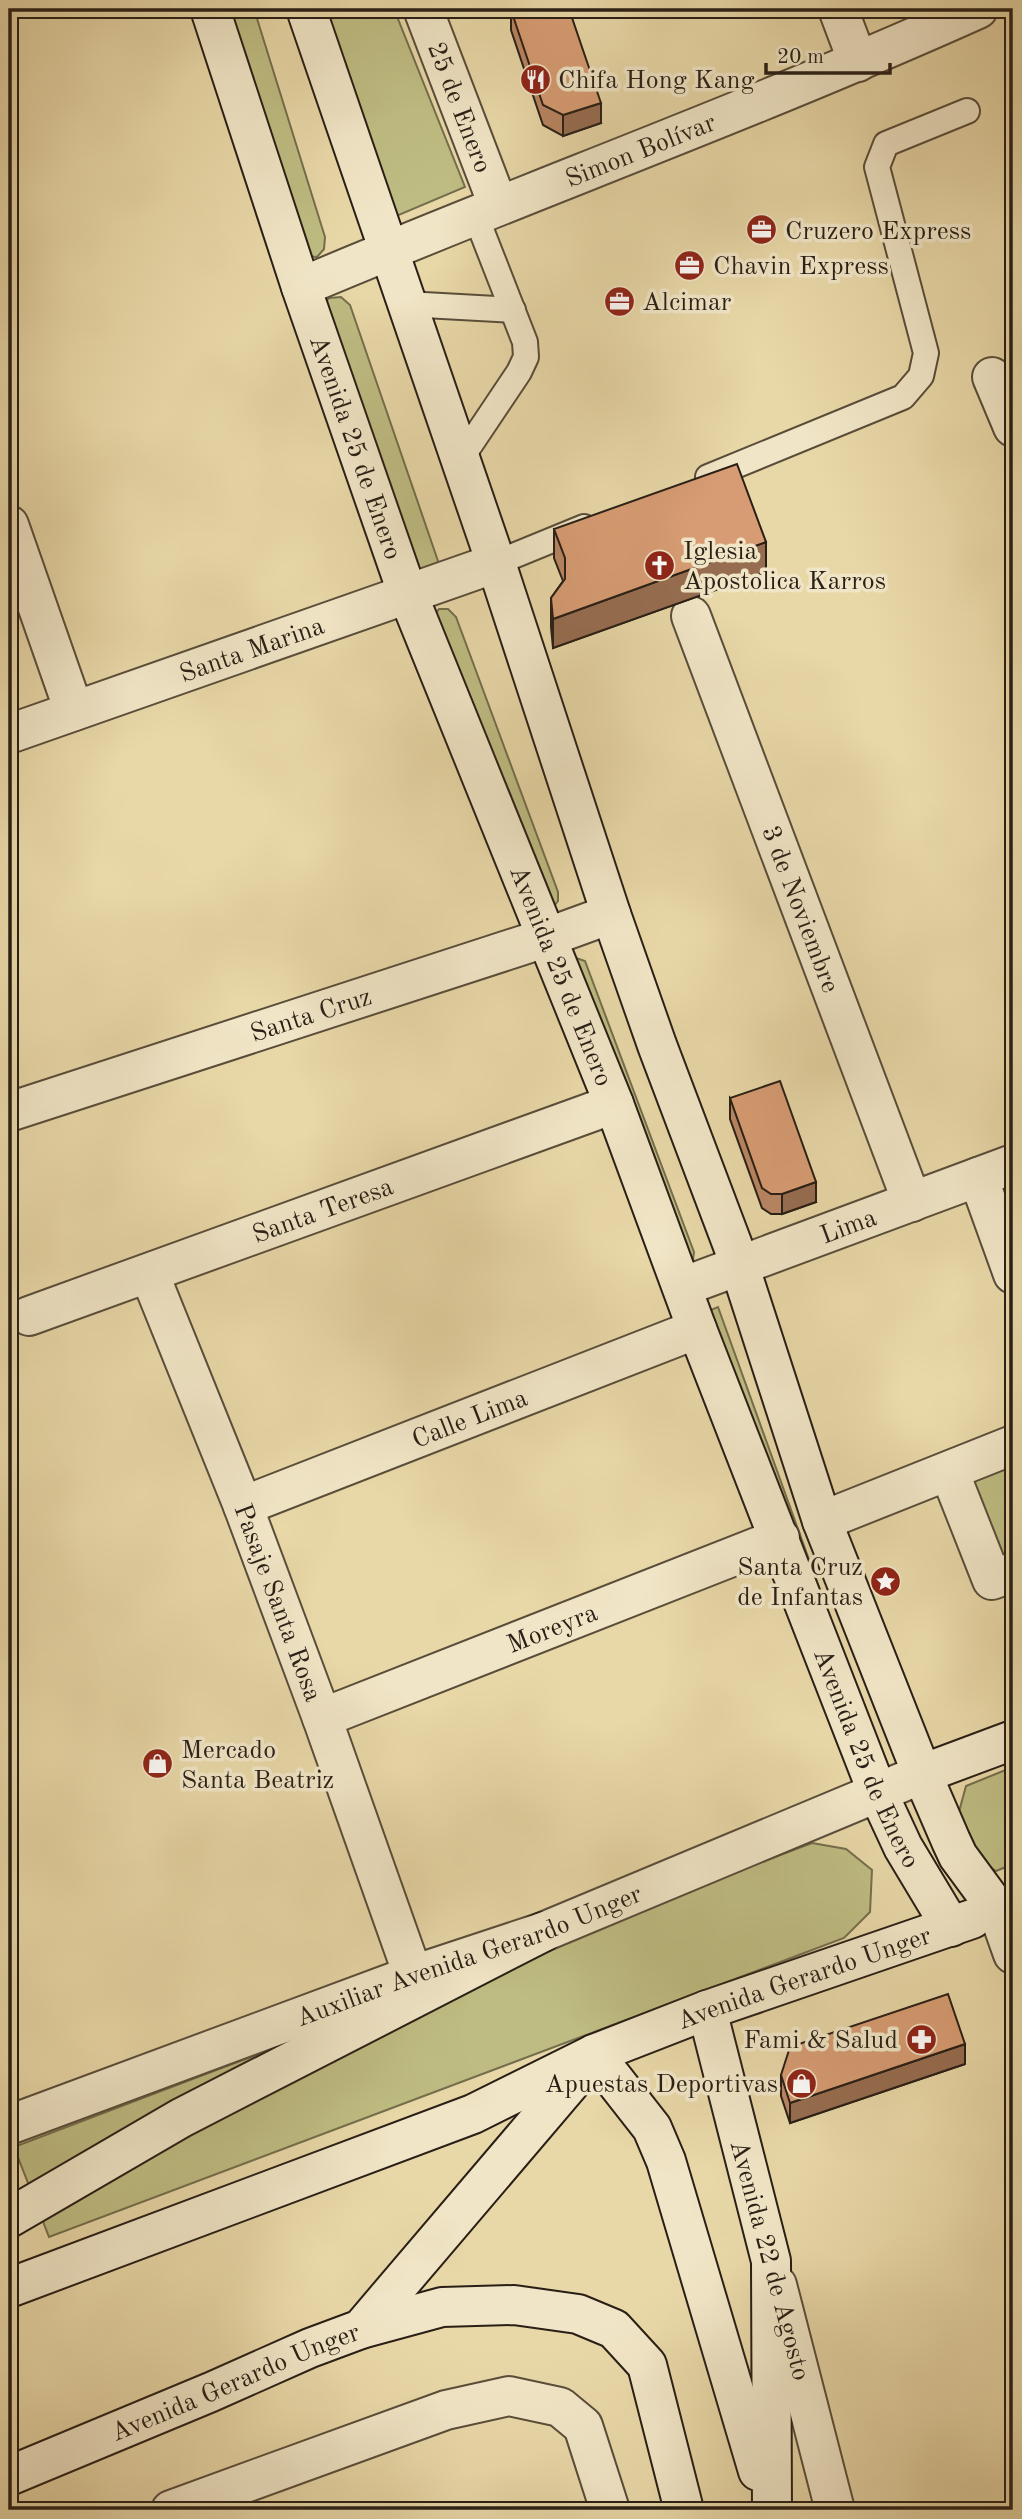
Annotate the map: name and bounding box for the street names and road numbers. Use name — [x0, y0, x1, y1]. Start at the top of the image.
street label: 25 de Enero — [422, 39, 495, 177]
street label: Simon Bolívar — [562, 110, 720, 193]
street label: Avenida 25 de Enero — [304, 332, 406, 563]
street label: Santa Marina — [176, 613, 328, 688]
street label: 3 de Noviembre — [756, 822, 843, 997]
street label: Avenida 25 de Enero — [504, 862, 616, 1090]
street label: Santa Cruz — [247, 984, 375, 1048]
street label: Santa Teresa — [249, 1174, 397, 1249]
street label: Lima — [817, 1205, 880, 1250]
street label: Calle Lima — [409, 1385, 532, 1454]
street label: Pasaje Santa Rosa — [228, 1500, 326, 1706]
street label: Moreyra — [504, 1600, 602, 1659]
street label: Avenida 25 de Enero — [808, 1645, 924, 1873]
street label: Auxiliar Avenida Gerardo Unger — [293, 1881, 646, 2032]
street label: Avenida Gerardo Unger — [674, 1923, 935, 2035]
street label: Avenida 22 de Agosto — [724, 2137, 814, 2384]
street label: Avenida Gerardo Unger — [108, 2320, 364, 2447]

